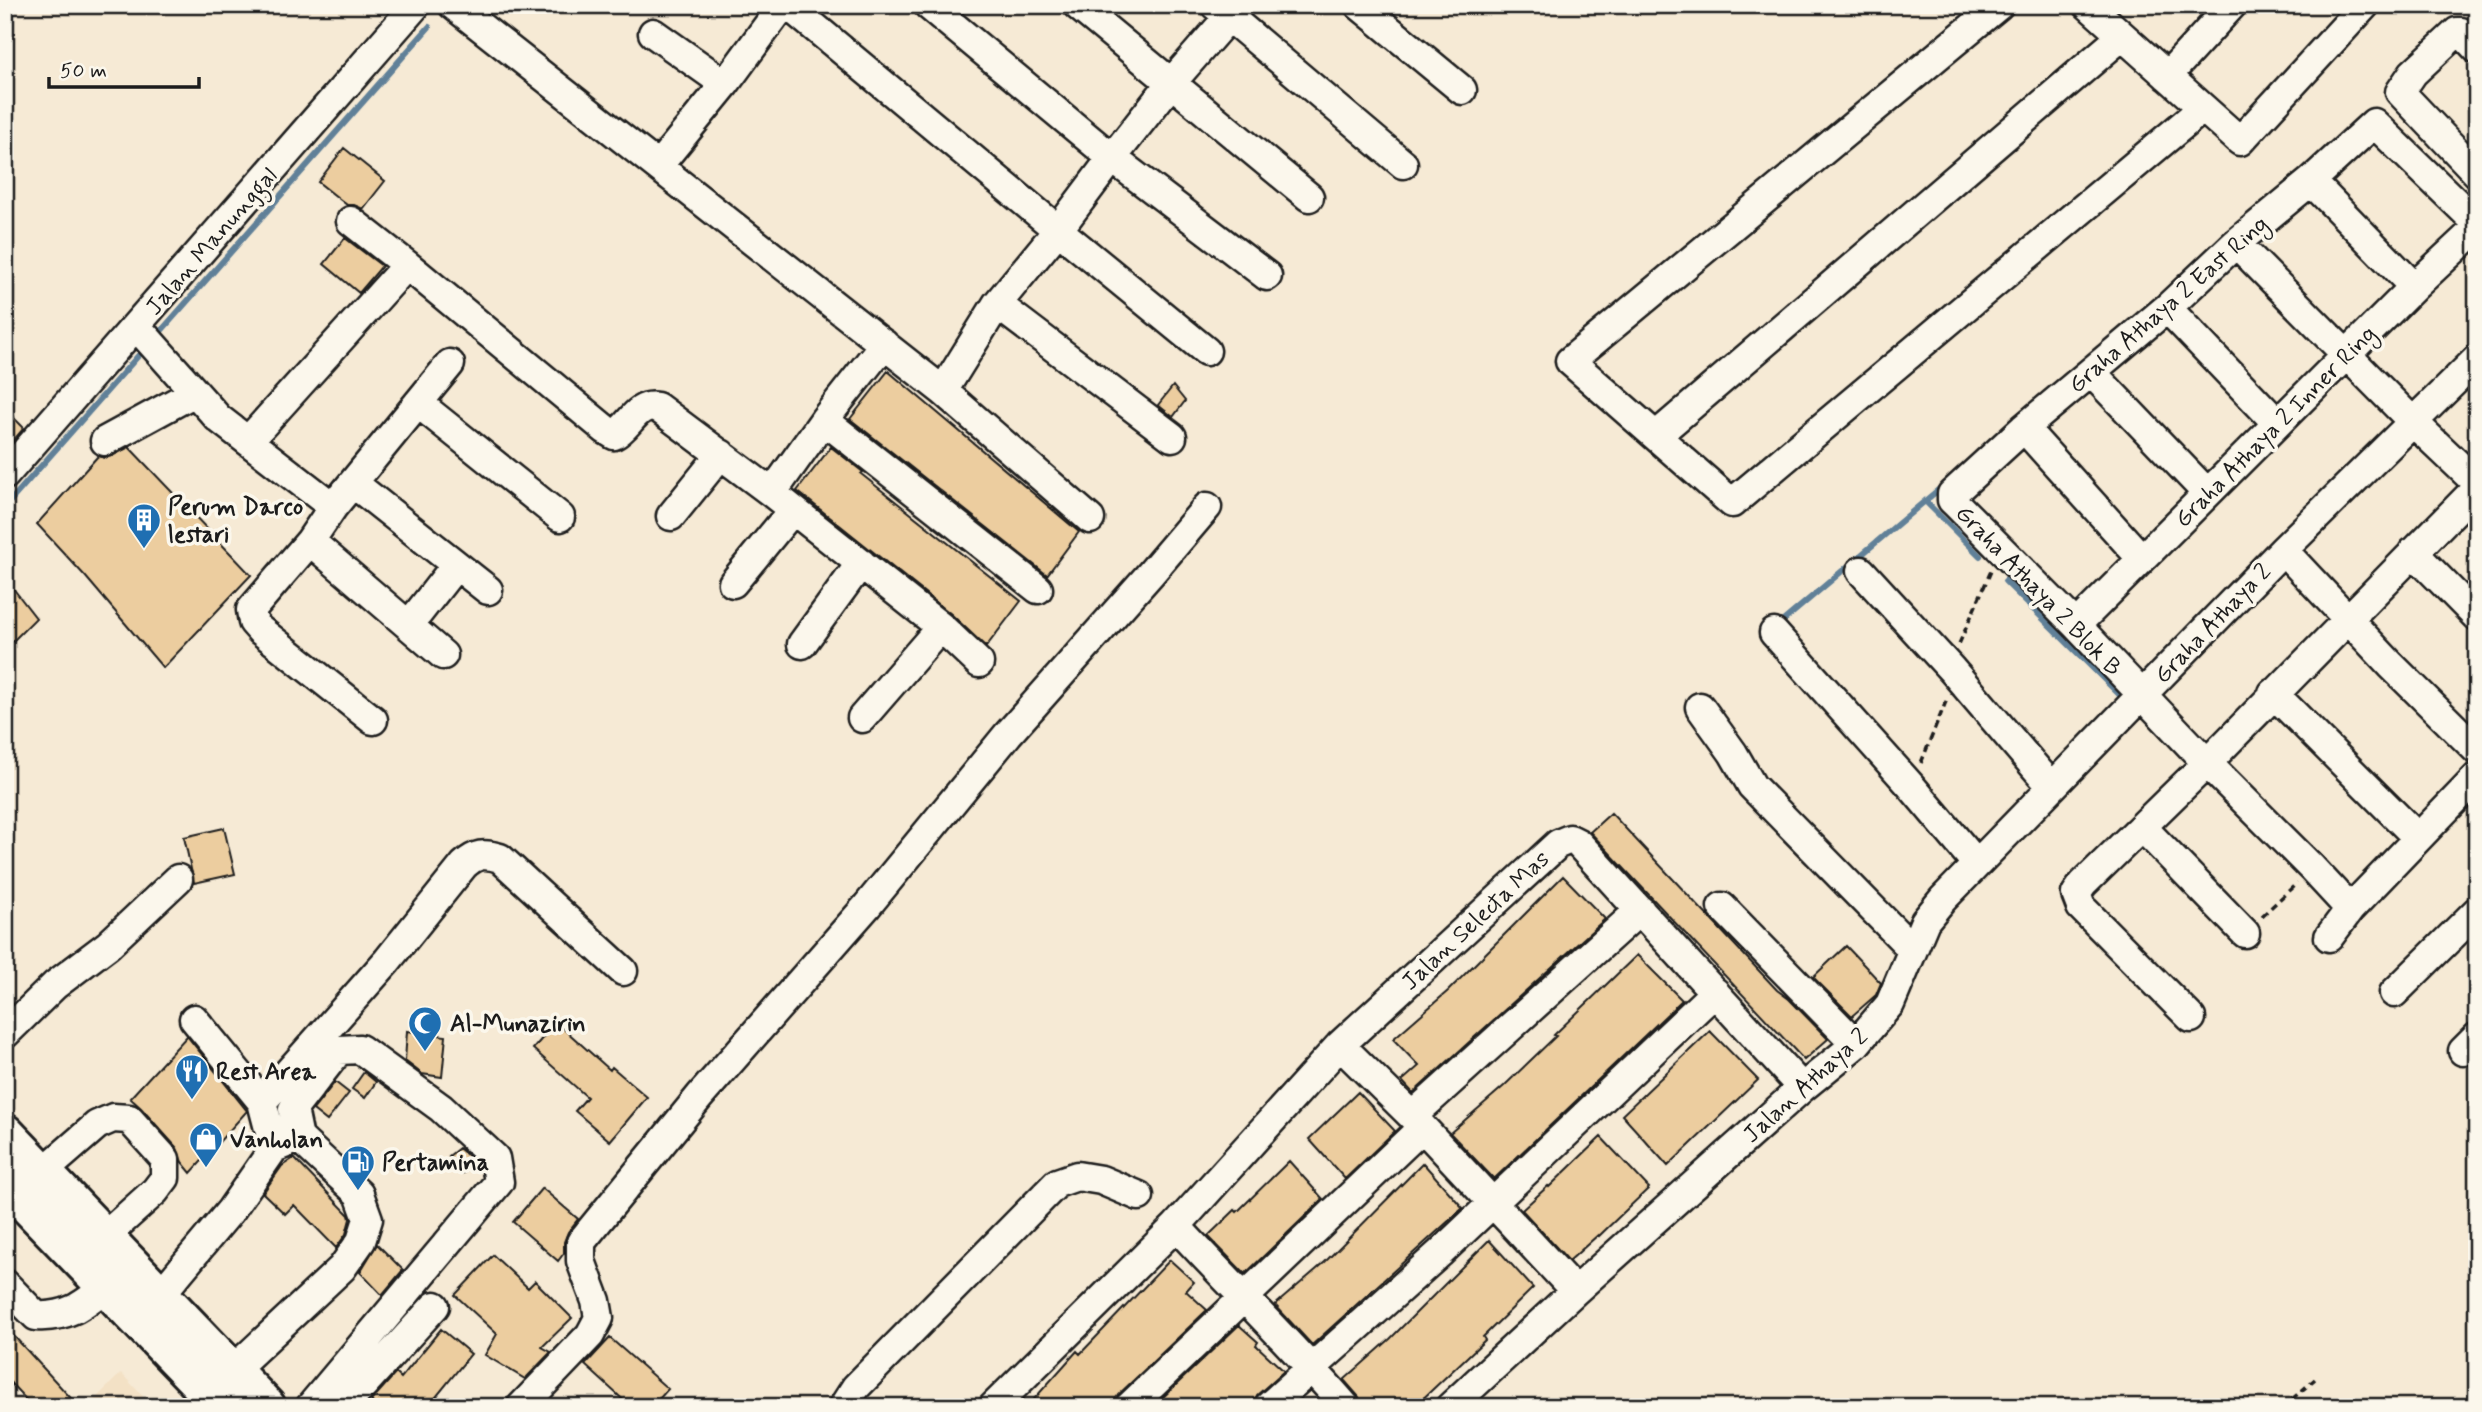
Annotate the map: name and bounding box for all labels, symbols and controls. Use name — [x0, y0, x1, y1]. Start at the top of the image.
scale bar — [49, 46, 200, 90]
text: 50 m — [60, 57, 107, 85]
street label: Jalan Manunggal — [139, 162, 287, 324]
street label: Graha Athaya 2 East Ring — [2062, 210, 2277, 402]
street label: Graha Athaya 2 Inner Ring — [2168, 319, 2385, 536]
place label: Perum Darco lestari — [168, 492, 303, 551]
street label: Graha Athaya 2 Blok B — [1948, 499, 2128, 683]
building icon: Perum Darco lestari — [125, 501, 163, 550]
street label: Graha Athaya 2 — [2148, 557, 2278, 691]
street label: Jalan Selecta Mas — [1395, 844, 1557, 998]
mosque icon: Al-Munazirin — [406, 1004, 444, 1053]
place label: Al-Munazirin — [450, 1009, 586, 1040]
street label: Jalan Athaya 2 — [1737, 1022, 1875, 1150]
restaurant icon: Rest Area — [173, 1052, 211, 1101]
place label: Rest Area — [216, 1057, 317, 1088]
shop icon: Vanholan — [187, 1120, 225, 1169]
place label: Vanholan — [230, 1125, 323, 1156]
fuel station icon: Pertamina — [339, 1143, 377, 1192]
place label: Pertamina — [382, 1148, 489, 1179]

